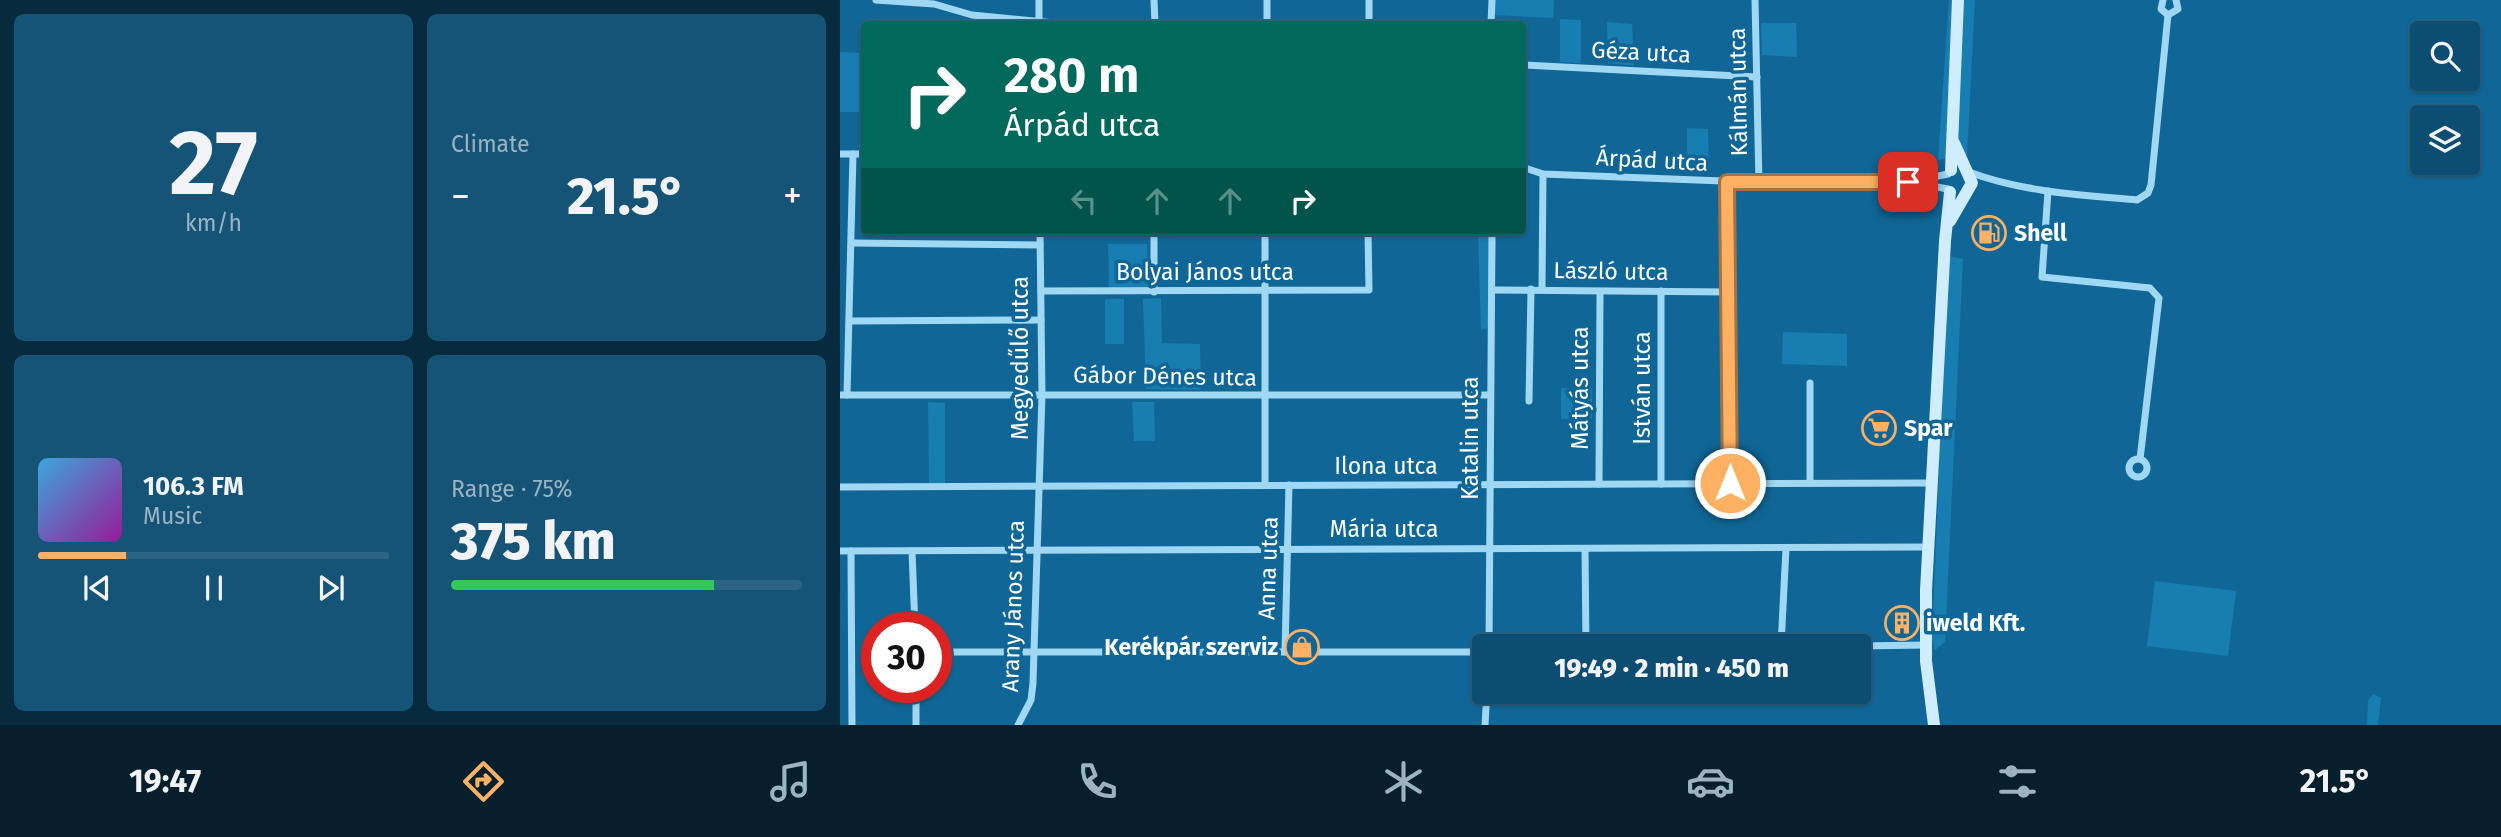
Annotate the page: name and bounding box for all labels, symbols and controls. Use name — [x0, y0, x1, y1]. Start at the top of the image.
map controls — [2410, 21, 2480, 175]
button: search — [2410, 21, 2480, 91]
street label: Kálmán utca — [1723, 27, 1753, 157]
street label: Géza utca — [1590, 35, 1692, 69]
text: 280 m — [1004, 46, 1140, 105]
icon: right — [889, 49, 980, 140]
button: layers — [2410, 105, 2480, 175]
text: Árpád utca — [1004, 106, 1160, 144]
text: 27 — [169, 109, 258, 218]
text: Climate — [451, 130, 530, 158]
street label: Árpád utca — [1595, 142, 1709, 177]
pin — [1878, 152, 1938, 212]
icon: arrive — [1889, 163, 1927, 201]
text: 21.5° — [567, 165, 686, 228]
text: − — [451, 173, 470, 219]
text: + — [783, 173, 802, 219]
icon: left — [1065, 182, 1103, 220]
icon: ahead — [1138, 182, 1176, 220]
icon: ahead — [1211, 182, 1249, 220]
icon: right — [1284, 182, 1322, 220]
text: km/h — [185, 209, 242, 237]
fuel station icon: Shell — [1970, 214, 2008, 252]
place label: Shell — [2014, 219, 2067, 247]
street label: László utca — [1553, 256, 1669, 286]
street label: Bolyai János utca — [1116, 258, 1294, 286]
street label: Megyedűlő utca — [1006, 276, 1034, 440]
street label: Mátyás utca — [1566, 326, 1594, 450]
street label: István utca — [1628, 331, 1656, 445]
street label: Gábor Dénes utca — [1073, 360, 1257, 392]
street label: Katalin utca — [1456, 376, 1484, 500]
supermarket icon: Spar — [1860, 409, 1898, 447]
place label: Spar — [1904, 414, 1953, 442]
position arrow — [1693, 446, 1767, 520]
street label: Ilona utca — [1334, 452, 1438, 480]
text: 106.3 FM — [143, 471, 244, 502]
text: Range · 75% — [451, 475, 572, 503]
text: Music — [143, 502, 203, 530]
text: 375 km — [451, 510, 616, 573]
street label: Mária utca — [1330, 515, 1439, 543]
street label: Anna utca — [1252, 516, 1284, 620]
street label: Arany János utca — [996, 519, 1030, 693]
icon: previous — [78, 569, 116, 607]
icon: pause — [195, 569, 233, 607]
icon: next — [312, 569, 350, 607]
building icon: iweld Kft. — [1883, 604, 1921, 642]
place label: iweld Kft. — [1926, 609, 2025, 637]
speed limit sign: 30 — [861, 612, 952, 703]
shop icon: Kerékpár szerviz — [1283, 628, 1321, 666]
place label: Kerékpár szerviz — [1104, 633, 1278, 661]
text: 19:49 · 2 min · 450 m — [1554, 653, 1789, 684]
icon: directions — [459, 757, 508, 806]
icon: music — [766, 757, 815, 806]
icon: phone — [1073, 757, 1122, 806]
icon: climate — [1379, 757, 1428, 806]
icon: car — [1686, 757, 1735, 806]
icon: filters — [1993, 757, 2042, 806]
text: 19:47 — [129, 762, 201, 800]
text: 21.5° — [2300, 762, 2372, 800]

